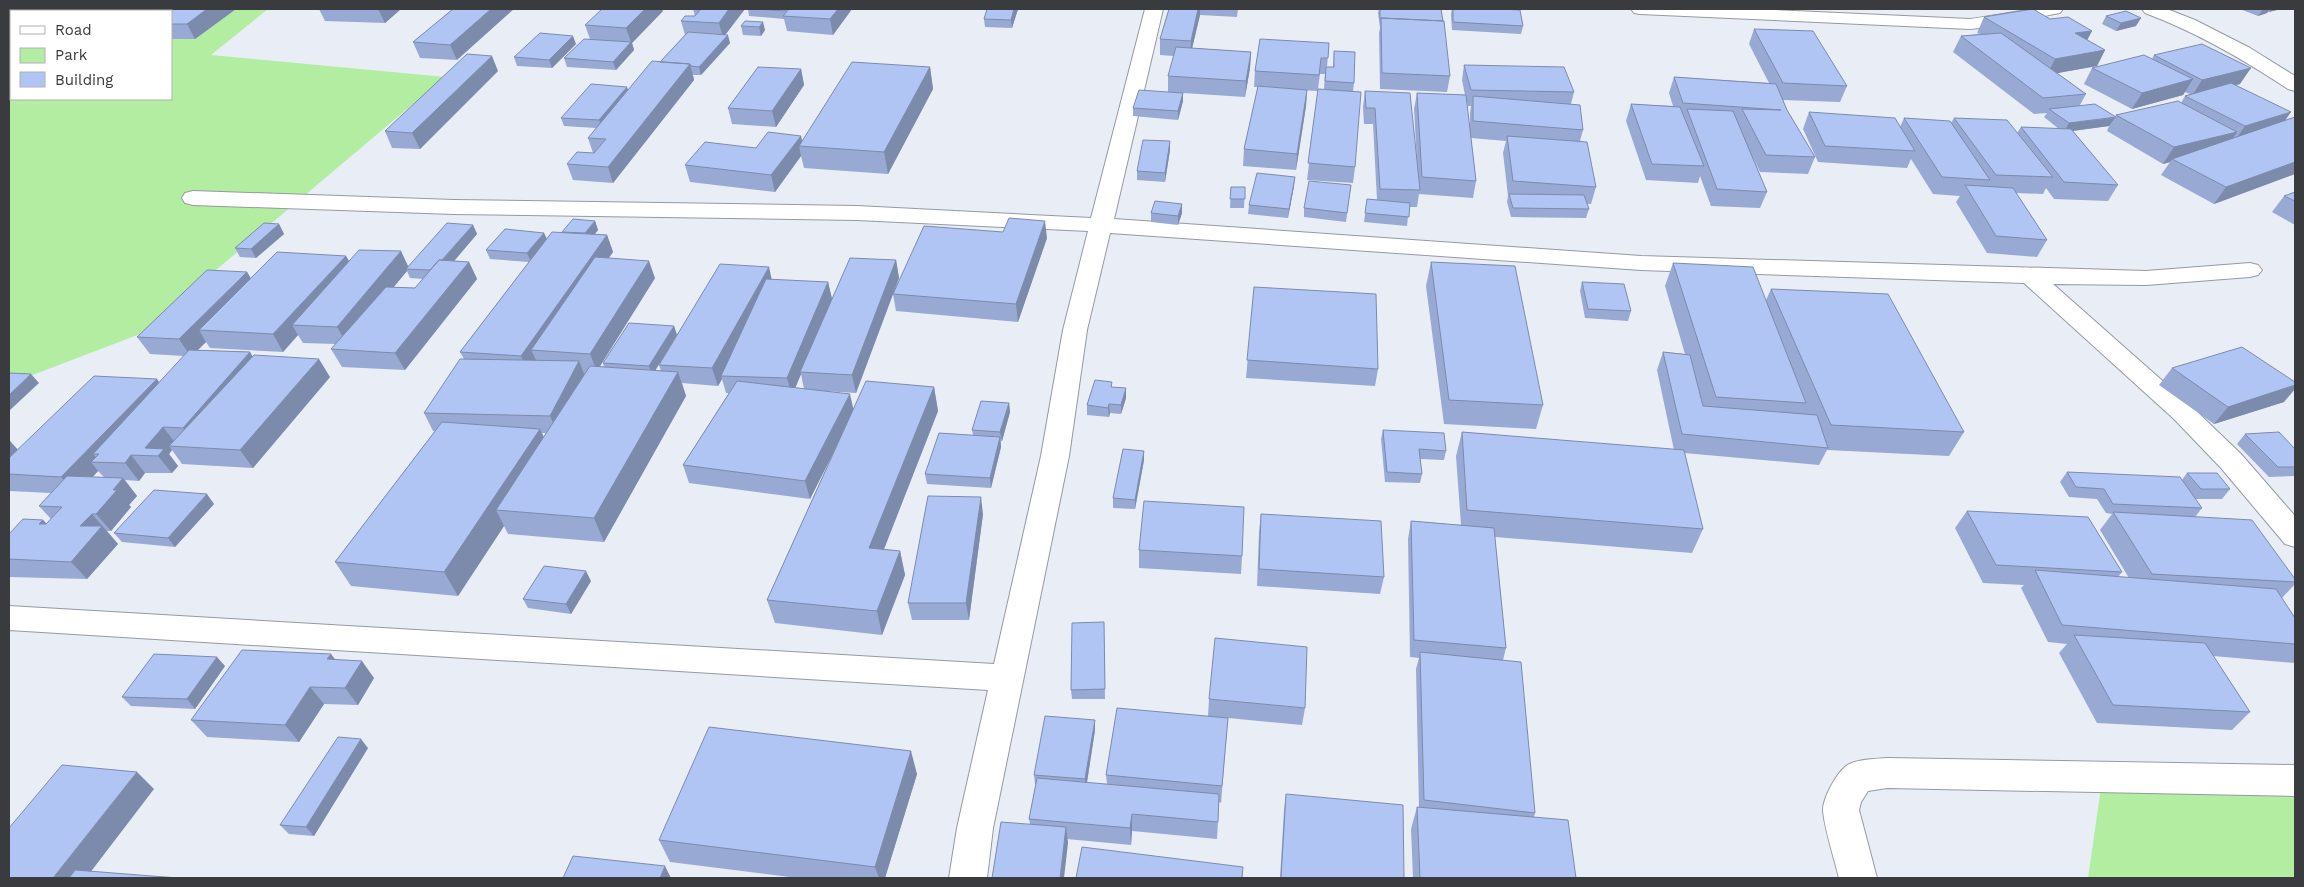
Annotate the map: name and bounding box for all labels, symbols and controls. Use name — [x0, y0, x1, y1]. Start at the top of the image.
legend — [10, 10, 172, 100]
text: Road — [55, 21, 92, 39]
text: Park — [55, 46, 88, 64]
text: Building — [55, 71, 113, 89]

